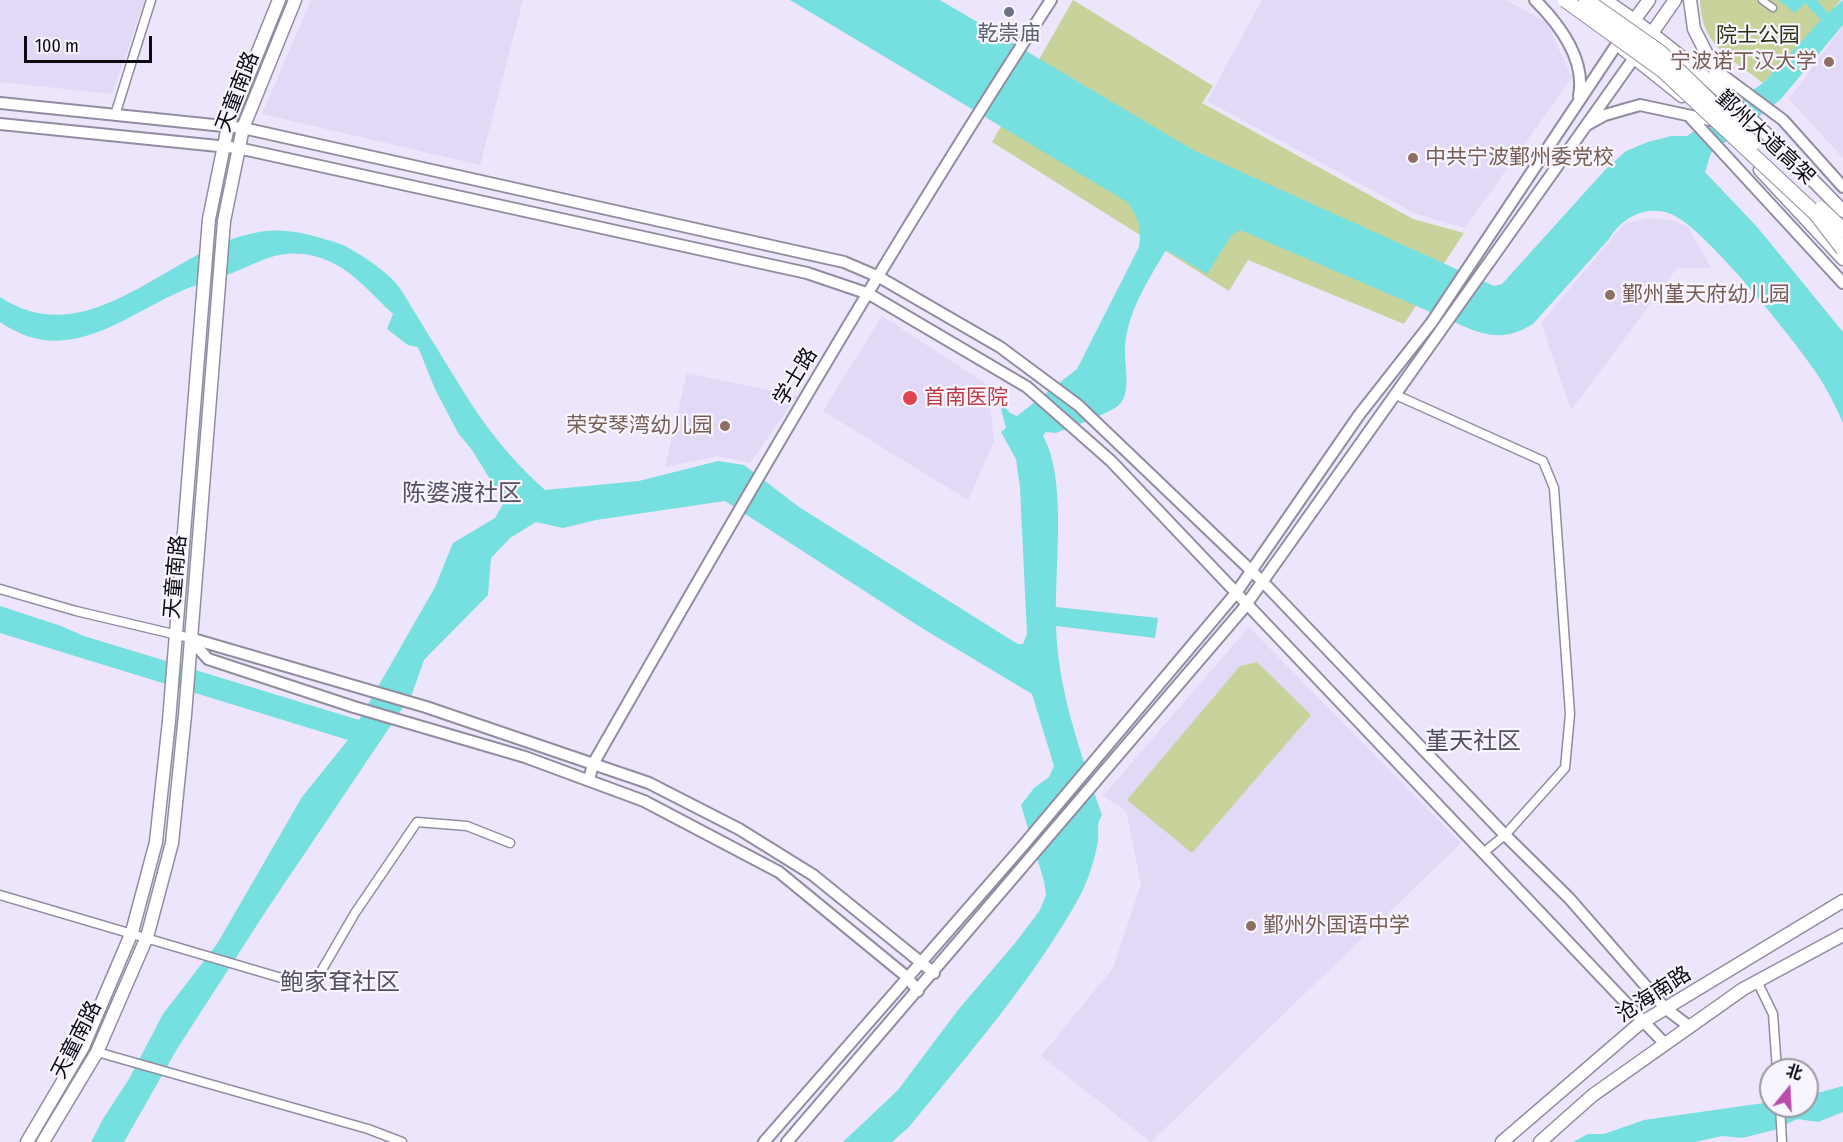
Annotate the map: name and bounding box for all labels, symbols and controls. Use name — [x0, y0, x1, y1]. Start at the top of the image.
marker: 乾崇庙 — [1002, 5, 1016, 19]
place label: 乾崇庙 — [978, 21, 1040, 47]
park label: 院士公园 — [1716, 23, 1800, 49]
scale bar — [27, 24, 154, 62]
text: 100 m — [35, 35, 79, 57]
street label: 天童南路 — [211, 48, 265, 136]
place label: 宁波诺丁汉大学 — [1670, 49, 1817, 75]
marker: 宁波诺丁汉大学 — [1822, 55, 1836, 69]
street label: 鄞州大道高架 — [1710, 86, 1820, 190]
place label: 中共宁波鄞州委党校 — [1425, 145, 1614, 171]
marker: 中共宁波鄞州委党校 — [1406, 151, 1420, 165]
place label: 鄞州堇天府幼儿园 — [1622, 282, 1790, 308]
marker: 鄞州堇天府幼儿园 — [1603, 288, 1617, 302]
street label: 学士路 — [769, 344, 823, 410]
place label: 首南医院 — [924, 385, 1008, 411]
marker: 首南医院 — [901, 389, 919, 407]
place label: 荣安琴湾幼儿园 — [566, 413, 713, 439]
marker: 荣安琴湾幼儿园 — [718, 419, 732, 433]
district label: 陈婆渡社区 — [402, 480, 522, 508]
street label: 天童南路 — [160, 534, 192, 620]
district label: 堇天社区 — [1425, 728, 1521, 756]
place label: 鄞州外国语中学 — [1263, 913, 1410, 939]
marker: 鄞州外国语中学 — [1244, 919, 1258, 933]
street label: 沧海南路 — [1612, 962, 1696, 1028]
district label: 鲍家耷社区 — [280, 969, 400, 997]
street label: 天童南路 — [47, 997, 107, 1083]
north arrow — [1759, 1058, 1819, 1118]
text: 北 — [1784, 1061, 1805, 1084]

